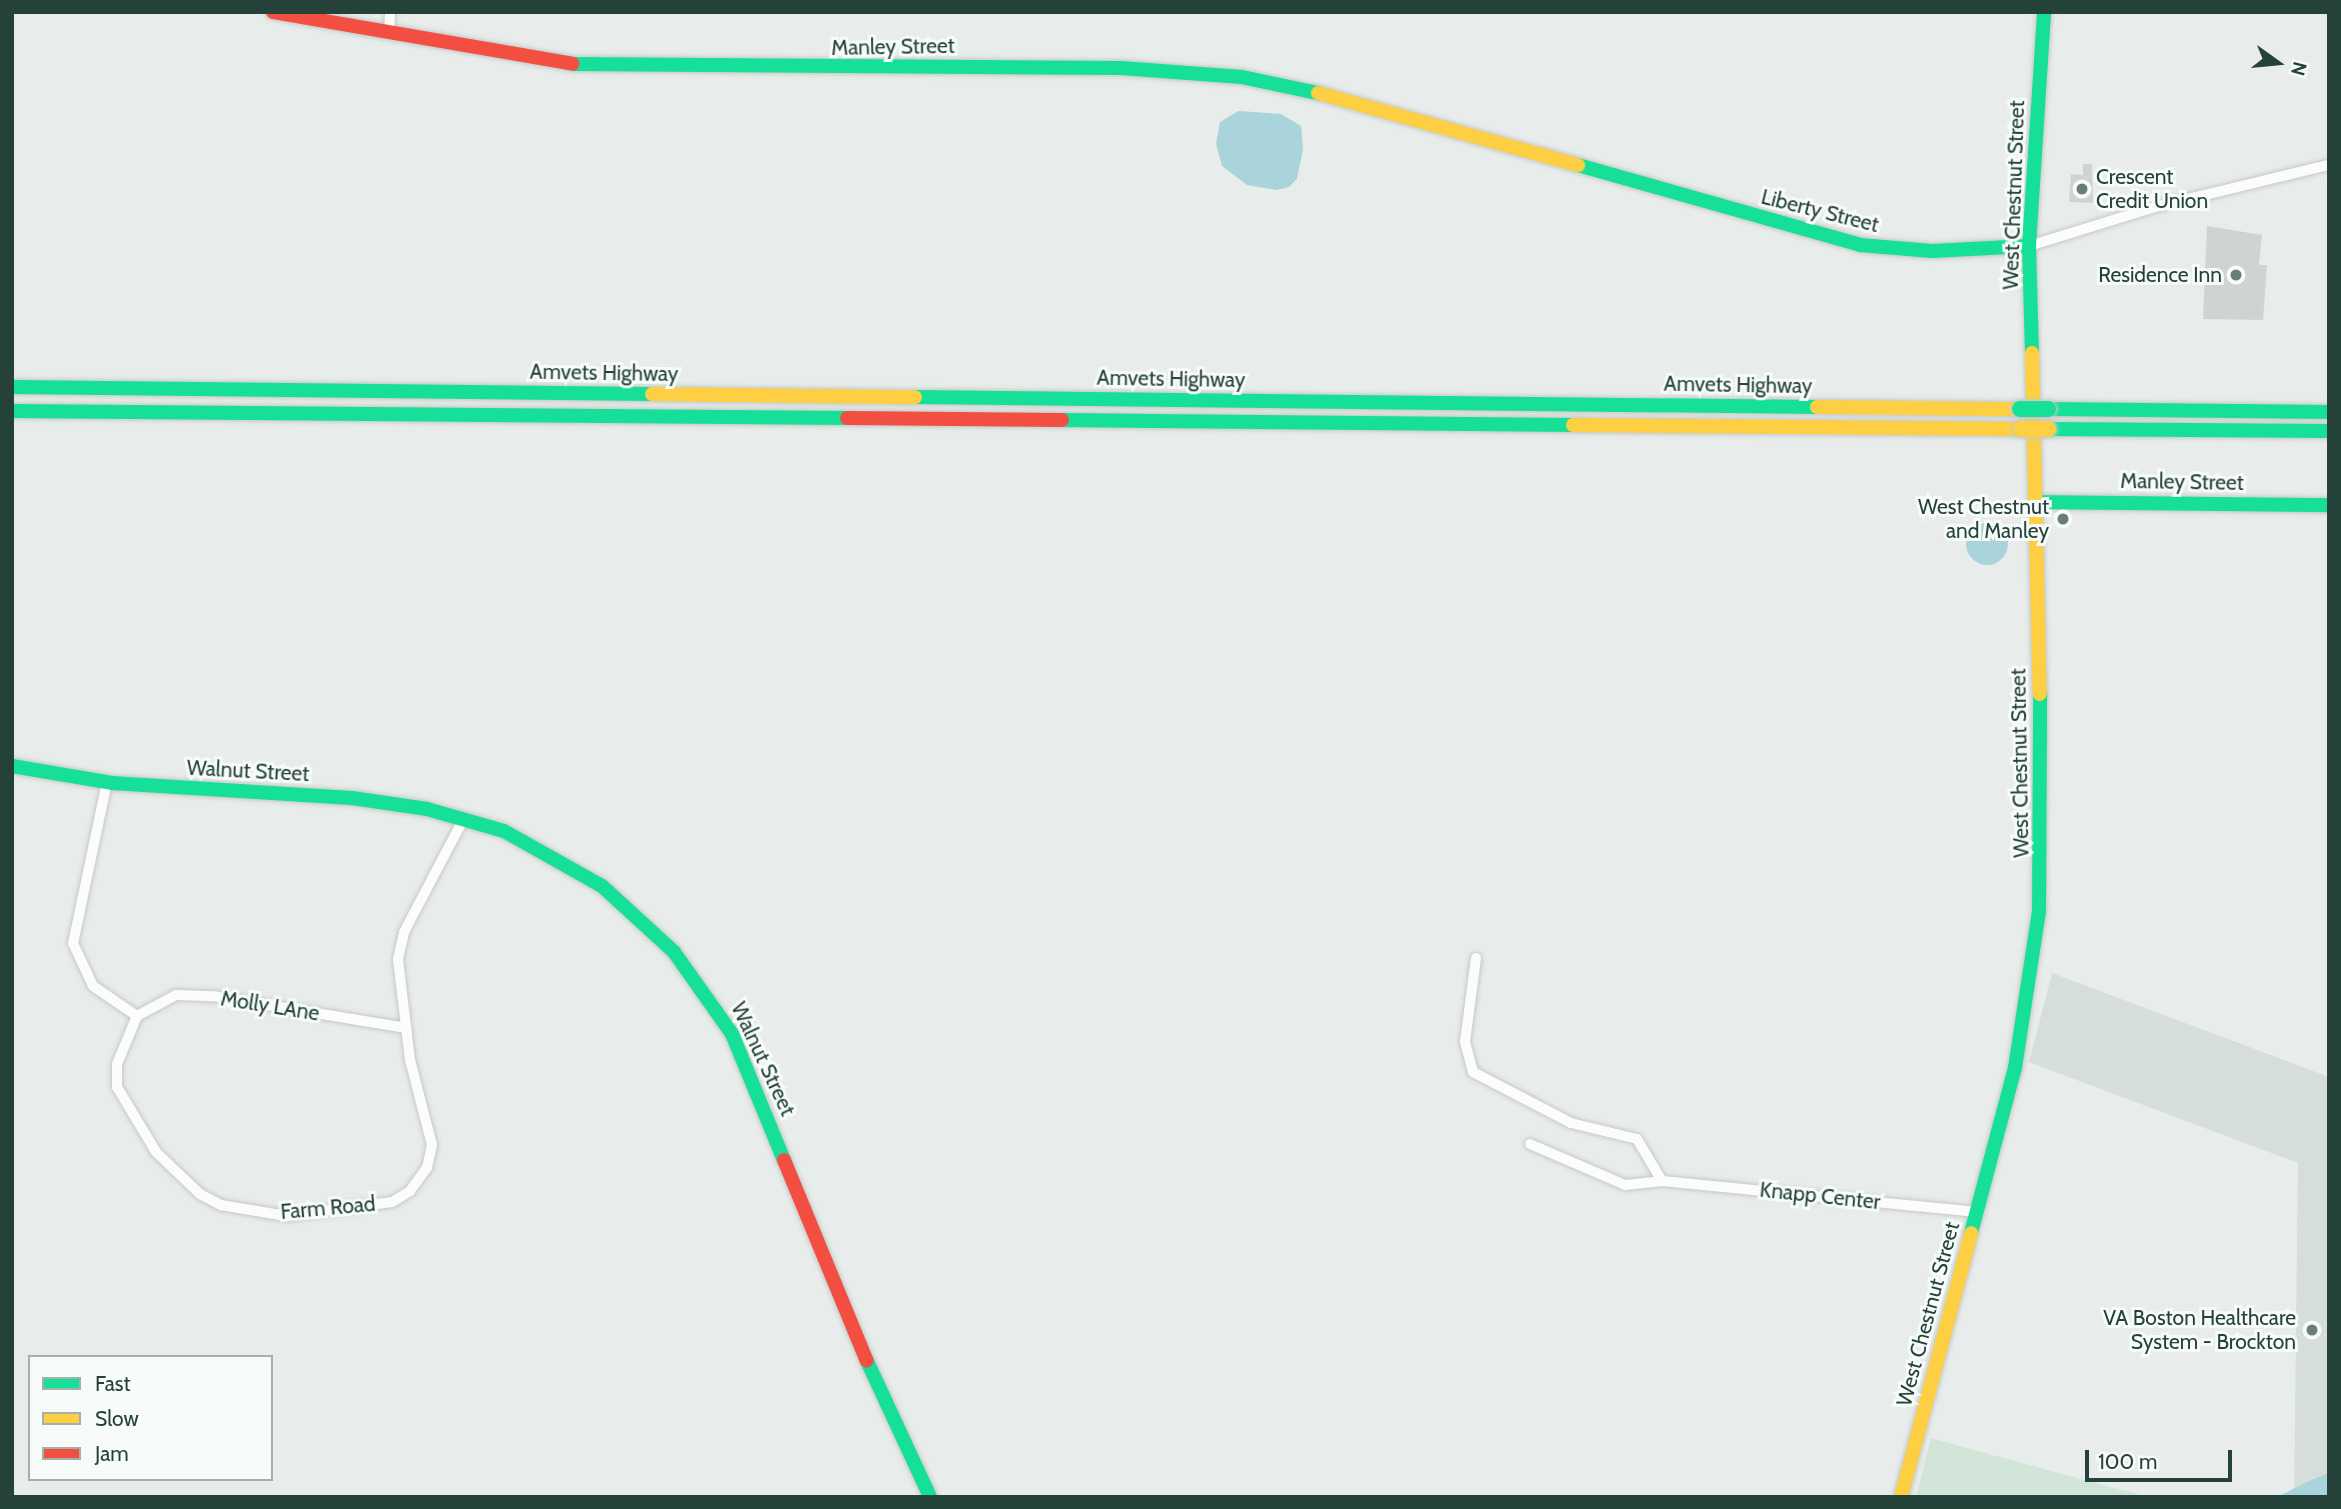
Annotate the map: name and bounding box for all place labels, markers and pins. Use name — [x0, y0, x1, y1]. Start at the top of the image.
place label: Crescent Credit Union — [2096, 164, 2208, 214]
marker: Crescent Credit Union — [2074, 181, 2090, 197]
place label: Residence Inn — [2098, 262, 2222, 288]
marker: Residence Inn — [2228, 267, 2244, 283]
place label: West Chestnut and Manley — [1918, 494, 2049, 544]
marker: West Chestnut and Manley — [2055, 511, 2071, 527]
place label: VA Boston Healthcare System - Brockton — [2103, 1305, 2296, 1355]
marker: VA Boston Healthcare System - Brockton — [2302, 1320, 2322, 1340]

